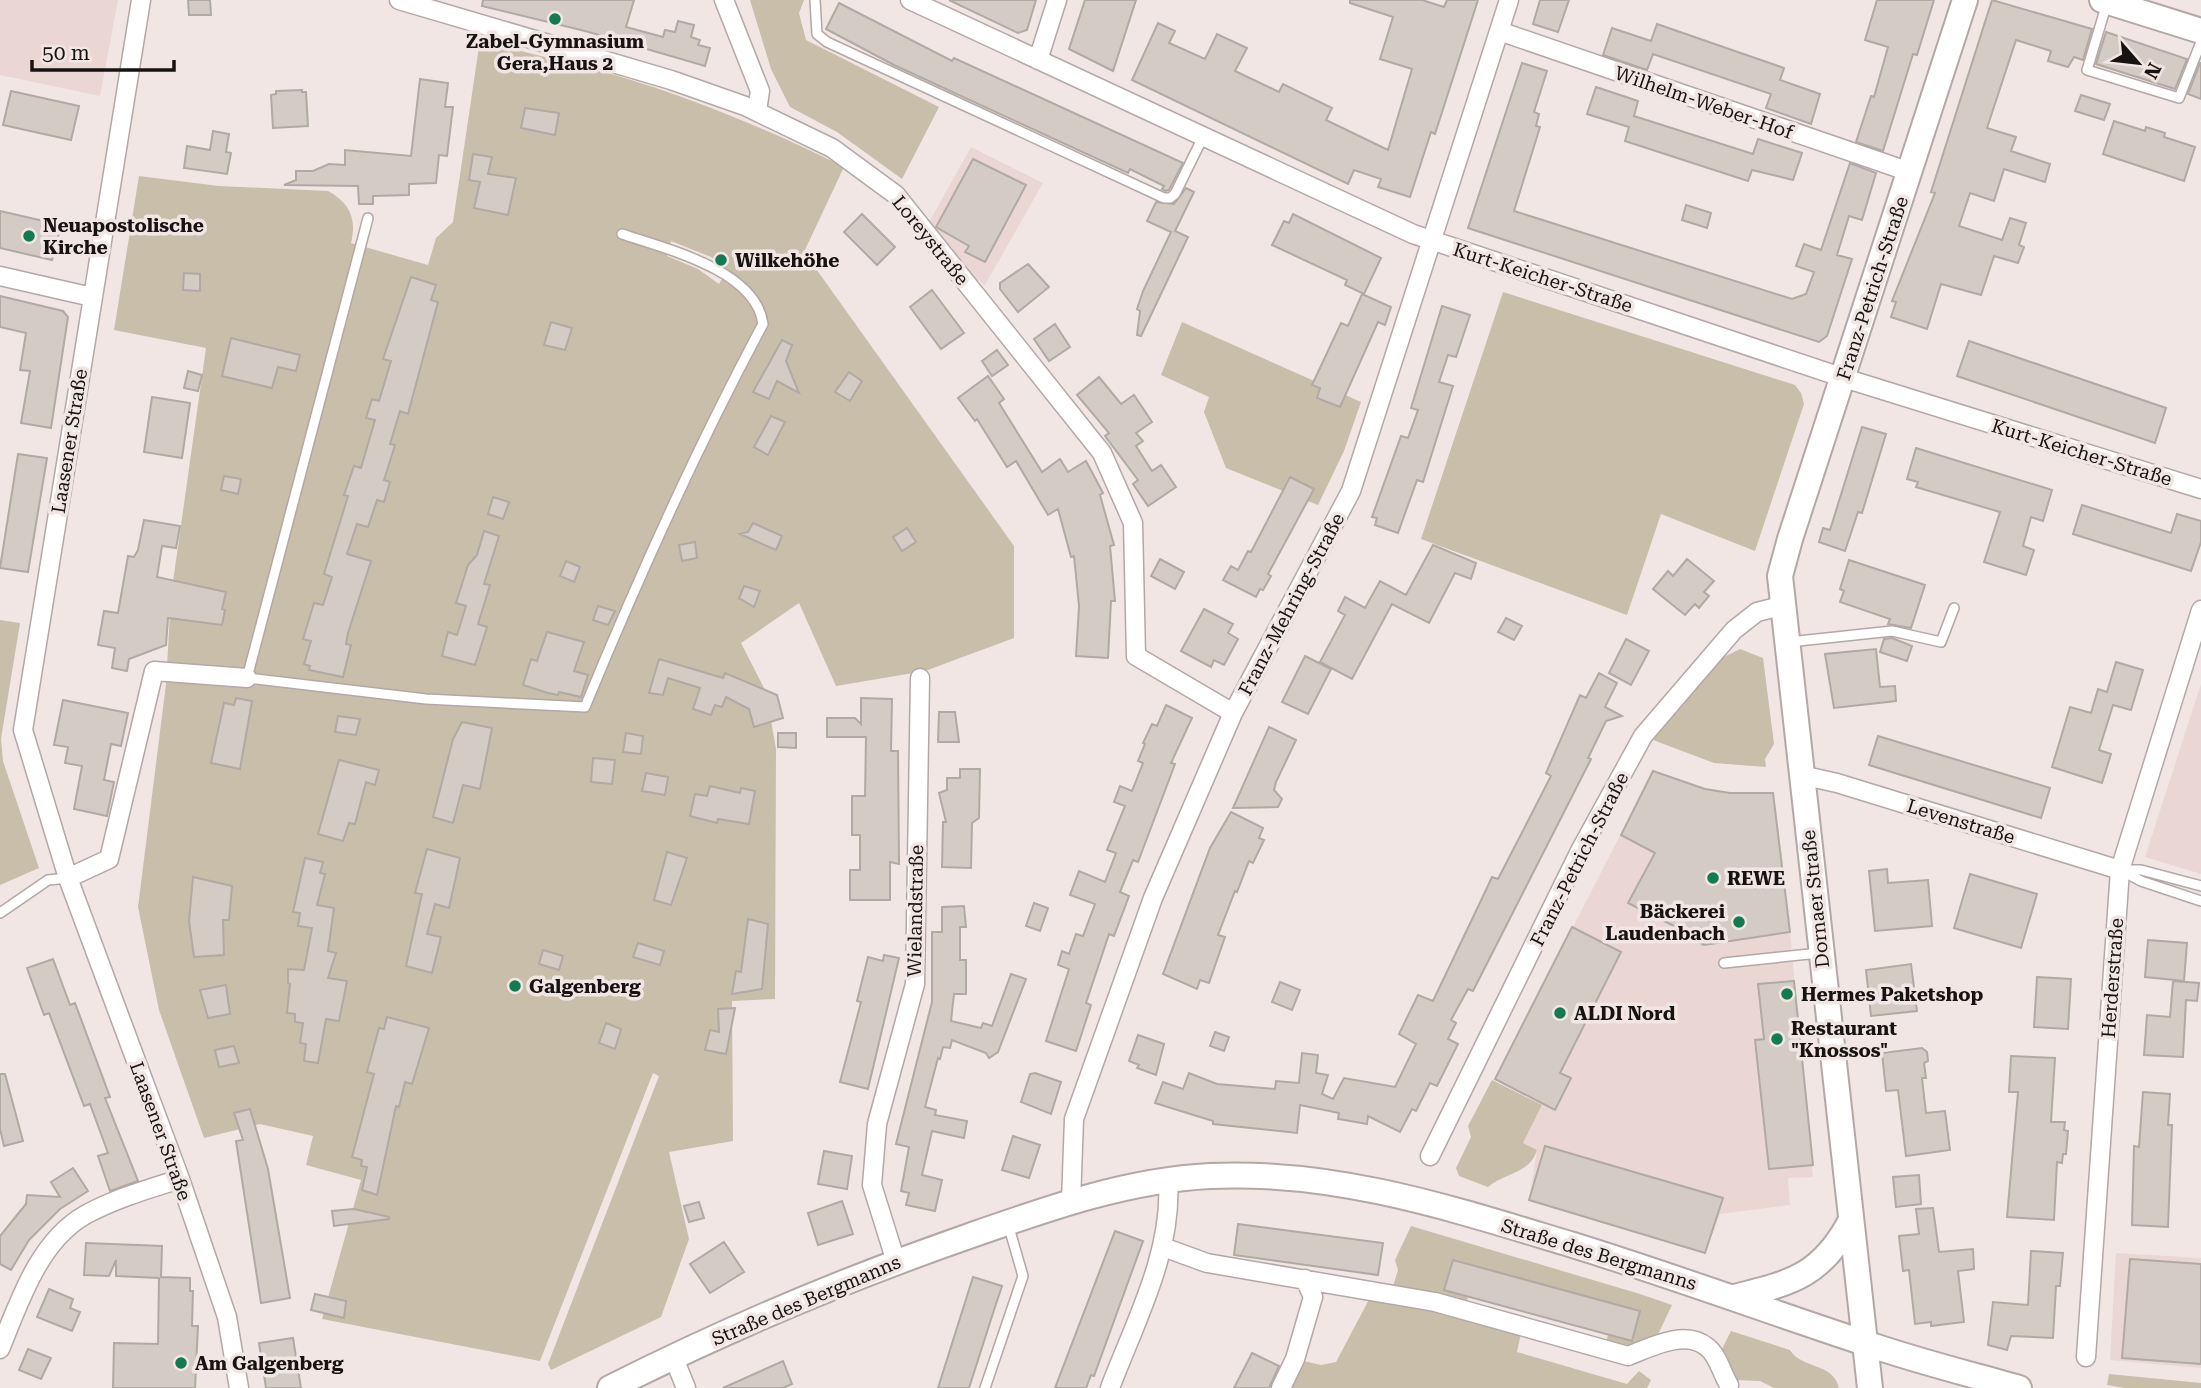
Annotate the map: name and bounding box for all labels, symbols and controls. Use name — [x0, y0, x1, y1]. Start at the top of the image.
marker: Zabel-Gymnasium Gera,Haus 2 — [547, 11, 563, 27]
scale bar — [32, 28, 173, 72]
north arrow — [2103, 28, 2173, 98]
place label: Zabel-Gymnasium Gera,Haus 2 — [466, 30, 645, 75]
text: 50 m — [42, 41, 90, 65]
text: N — [2139, 59, 2166, 83]
street label: Wilhelm-Weber-Hof — [1612, 61, 1797, 144]
street label: Loreystraße — [887, 191, 974, 290]
street label: Franz-Petrich-Straße — [1832, 193, 1913, 383]
place label: Neuapostolische Kirche — [43, 214, 204, 259]
marker: Neuapostolische Kirche — [21, 228, 37, 244]
street label: Kurt-Keicher-Straße — [1450, 238, 1636, 317]
place label: Wilkehöhe — [735, 249, 839, 272]
marker: Wilkehöhe — [713, 252, 729, 268]
street label: Laasener Straße — [47, 367, 92, 515]
street label: Kurt-Keicher-Straße — [1989, 414, 2175, 491]
street label: Franz-Mehring-Straße — [1234, 509, 1349, 699]
street label: Franz-Petrich-Straße — [1526, 768, 1633, 950]
street label: Levenstraße — [1904, 794, 2018, 849]
street label: Dornaer Straße — [1797, 829, 1834, 969]
street label: Wielandstraße — [903, 845, 928, 977]
place label: REWE — [1727, 867, 1785, 890]
marker: REWE — [1705, 870, 1721, 886]
place label: Bäckerei Laudenbach — [1605, 900, 1725, 945]
marker: Bäckerei Laudenbach — [1731, 914, 1747, 930]
street label: Herderstraße — [2097, 917, 2128, 1039]
place label: Galgenberg — [529, 975, 641, 998]
marker: Galgenberg — [507, 978, 523, 994]
place label: Hermes Paketshop — [1801, 983, 1983, 1006]
marker: Hermes Paketshop — [1779, 986, 1795, 1002]
place label: ALDI Nord — [1574, 1002, 1676, 1025]
marker: ALDI Nord — [1552, 1005, 1568, 1021]
place label: Restaurant "Knossos" — [1791, 1017, 1897, 1062]
marker: Restaurant "Knossos" — [1769, 1031, 1785, 1047]
street label: Laasener Straße — [125, 1059, 196, 1204]
street label: Straße des Bergmanns — [1498, 1214, 1699, 1295]
street label: Straße des Bergmanns — [708, 1250, 904, 1351]
place label: Am Galgenberg — [195, 1352, 344, 1375]
marker: Am Galgenberg — [173, 1355, 189, 1371]

